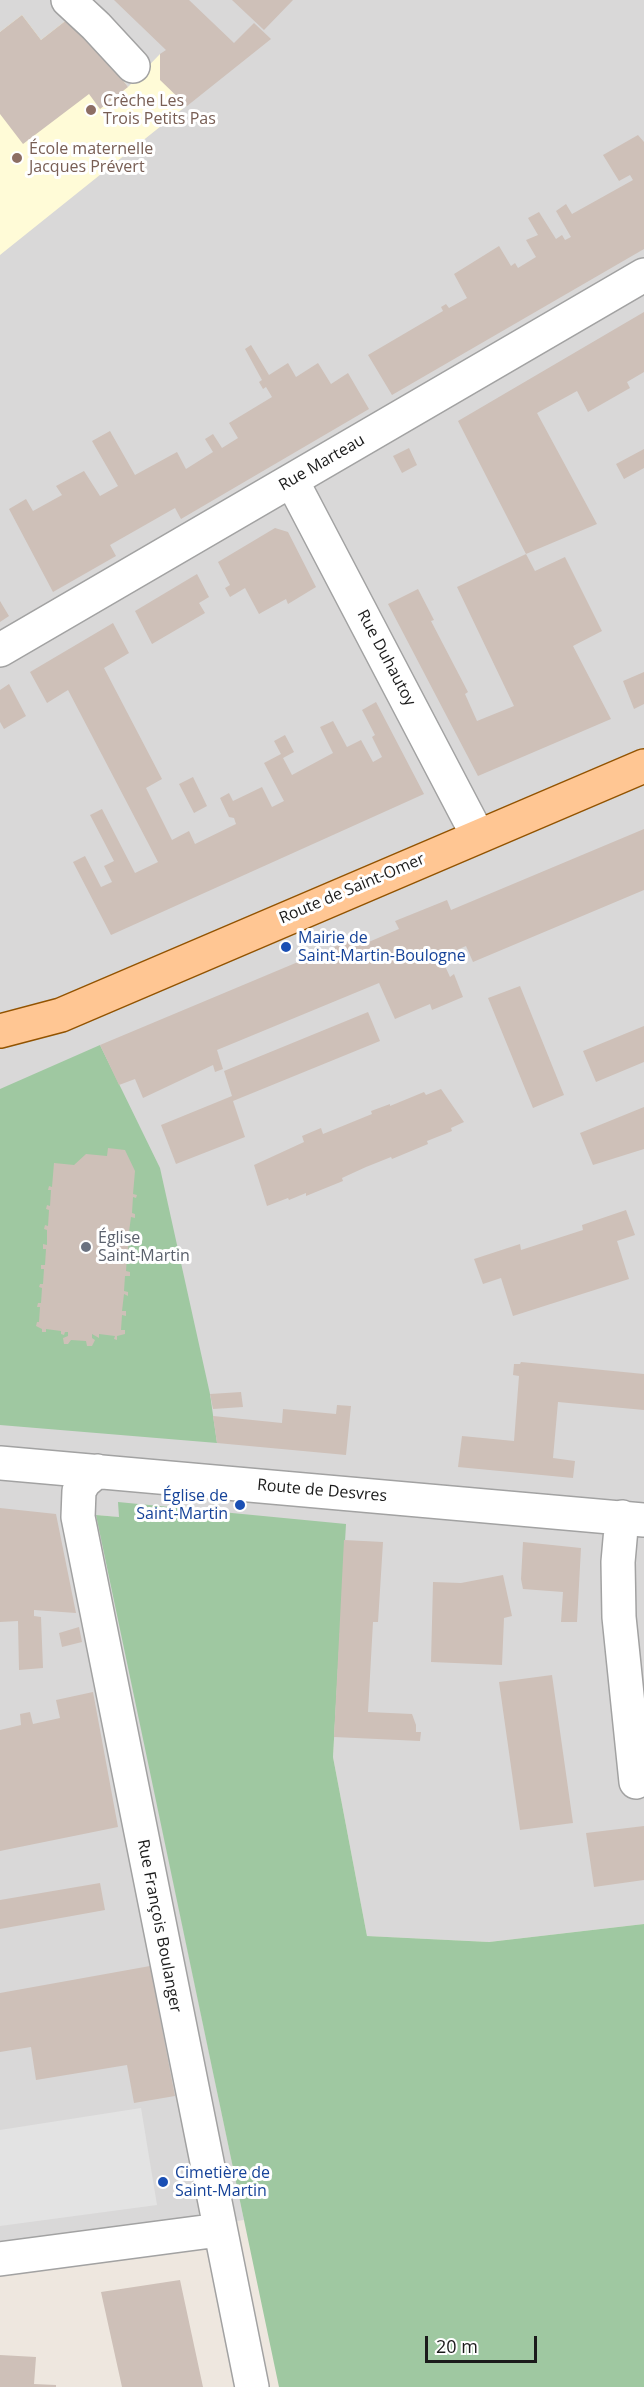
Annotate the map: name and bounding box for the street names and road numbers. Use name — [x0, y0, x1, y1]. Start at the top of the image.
street label: Rue Marteau — [276, 431, 368, 495]
street label: Rue Duhautoy — [353, 607, 419, 709]
street label: Route de Saint-Omer — [276, 850, 428, 928]
street label: Route de Desvres — [256, 1476, 388, 1506]
street label: Rue François Boulanger — [133, 1838, 185, 2014]

